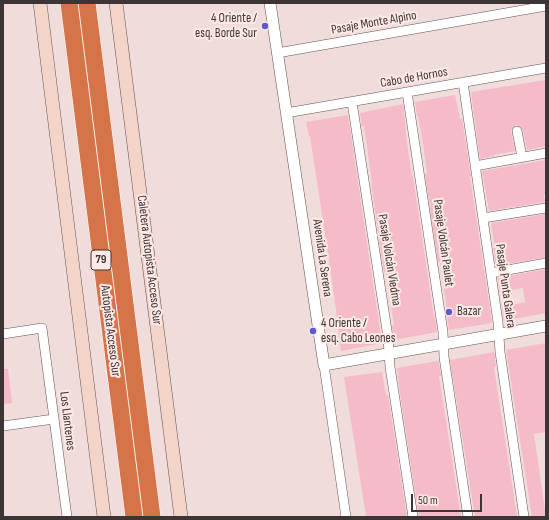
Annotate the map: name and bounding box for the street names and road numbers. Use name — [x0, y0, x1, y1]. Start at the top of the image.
street label: Pasaje Monte Alpino — [330, 8, 418, 38]
street label: Cabo de Hornos — [379, 64, 449, 92]
street label: Caletera Autopista Acceso Sur — [133, 194, 165, 326]
street label: Pasaje Volcán Paulet — [429, 198, 457, 288]
street label: Pasaje Volcán Viedma — [374, 213, 404, 307]
street label: Avenida La Serena — [309, 218, 335, 298]
street label: Pasaje Punta Galera — [491, 243, 519, 329]
road number: 79 — [91, 250, 111, 270]
street label: Autopista Acceso Sur — [97, 284, 123, 378]
street label: Los Llantenes — [56, 391, 78, 451]

